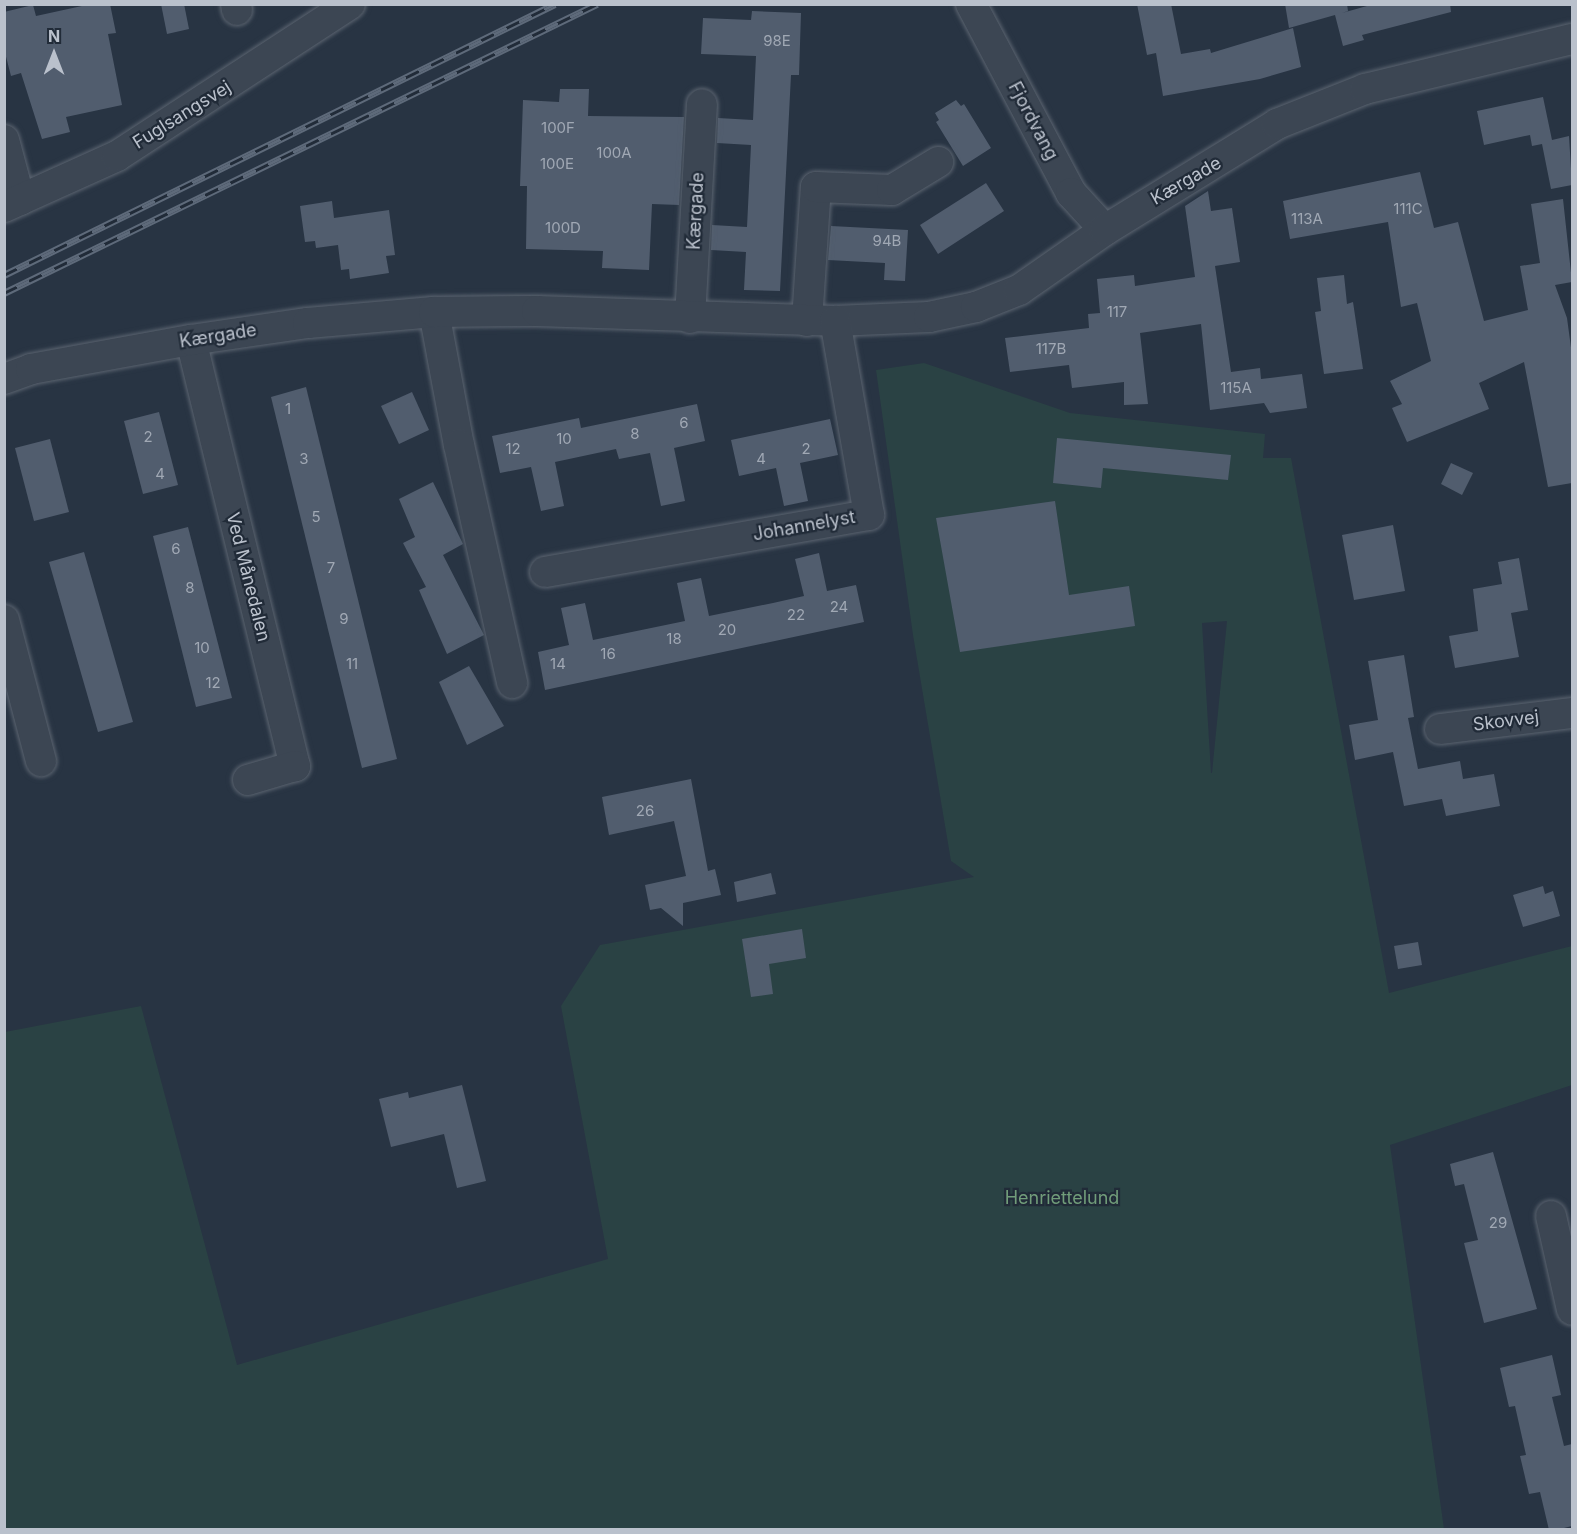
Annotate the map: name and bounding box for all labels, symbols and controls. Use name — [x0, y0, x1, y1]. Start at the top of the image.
north arrow — [24, 24, 84, 84]
text: N — [48, 26, 60, 46]
house number: 98E — [763, 32, 791, 50]
street label: Fuglsangsvej — [129, 76, 235, 154]
street label: Fjordvang — [1003, 78, 1063, 164]
house number: 100F — [541, 119, 575, 137]
house number: 100A — [596, 144, 632, 162]
street label: Kærgade — [1147, 152, 1225, 210]
house number: 100E — [540, 155, 574, 173]
street label: Kærgade — [683, 172, 709, 250]
house number: 111C — [1393, 200, 1423, 218]
house number: 113A — [1291, 210, 1323, 228]
house number: 100D — [545, 219, 581, 237]
house number: 94B — [873, 232, 901, 250]
house number: 117 — [1107, 303, 1127, 321]
street label: Kærgade — [178, 319, 258, 353]
house number: 117B — [1036, 340, 1066, 358]
house number: 115A — [1220, 379, 1252, 397]
house number: 1 — [285, 400, 291, 418]
house number: 6 — [679, 414, 689, 432]
house number: 8 — [630, 425, 640, 443]
house number: 2 — [143, 428, 153, 446]
house number: 10 — [556, 430, 572, 448]
house number: 12 — [505, 440, 521, 458]
house number: 2 — [801, 440, 811, 458]
house number: 3 — [299, 450, 309, 468]
house number: 4 — [756, 450, 766, 468]
house number: 4 — [155, 465, 165, 483]
street label: Johannelyst — [751, 506, 857, 546]
house number: 5 — [311, 508, 321, 526]
street label: Ved Månedalen — [222, 510, 274, 644]
house number: 6 — [171, 540, 181, 558]
house number: 7 — [327, 559, 335, 577]
house number: 8 — [185, 579, 195, 597]
house number: 24 — [830, 598, 848, 616]
house number: 22 — [787, 606, 805, 624]
house number: 9 — [339, 610, 349, 628]
house number: 20 — [718, 621, 736, 639]
house number: 18 — [666, 630, 682, 648]
house number: 10 — [194, 639, 210, 657]
house number: 16 — [600, 645, 616, 663]
house number: 11 — [346, 655, 358, 673]
house number: 14 — [550, 655, 566, 673]
house number: 12 — [205, 674, 221, 692]
street label: Skovvej — [1472, 706, 1540, 736]
house number: 26 — [636, 802, 654, 820]
park label: Henriettelund — [1005, 1187, 1119, 1209]
house number: 29 — [1489, 1214, 1507, 1232]

